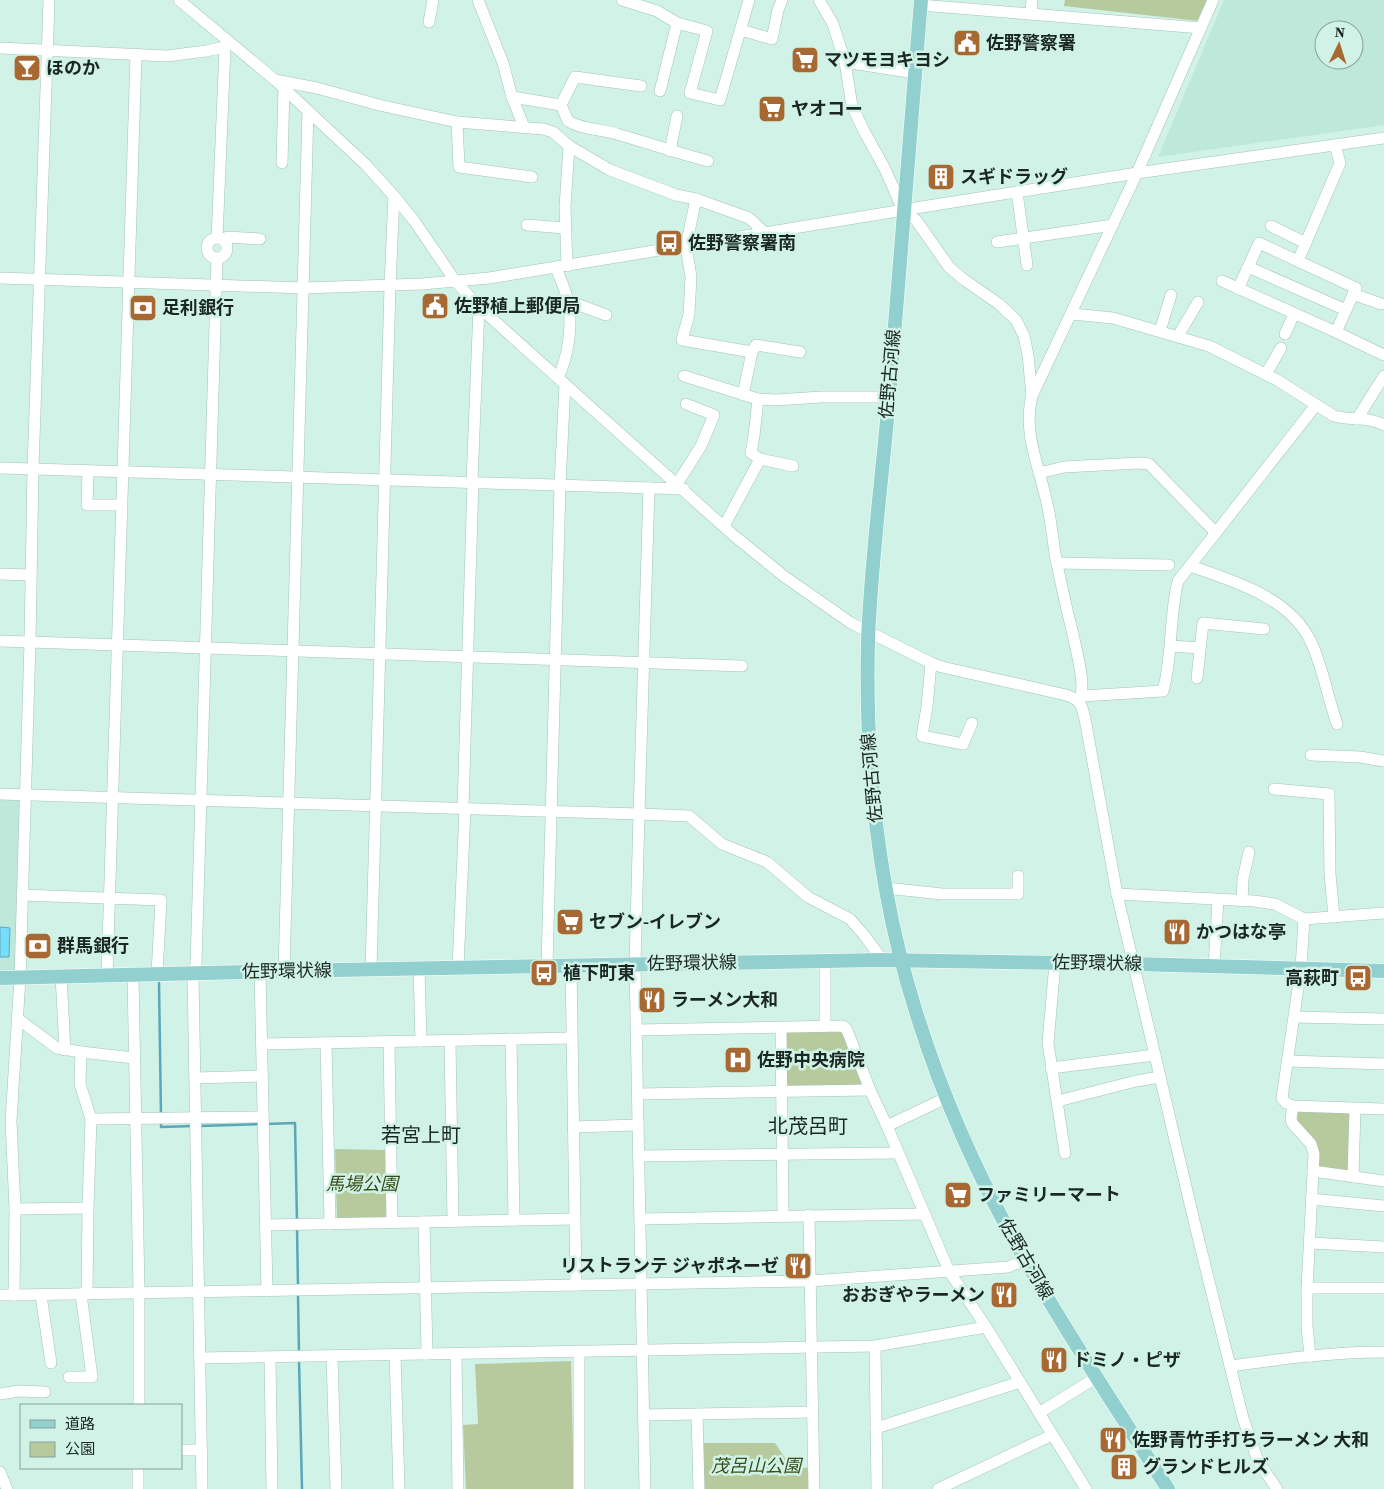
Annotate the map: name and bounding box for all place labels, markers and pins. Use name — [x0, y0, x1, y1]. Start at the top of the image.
public building icon: 佐野警察署 — [952, 28, 982, 58]
place label: 佐野警察署 — [986, 30, 1076, 55]
supermarket icon: マツモヨキヨシ — [790, 45, 820, 75]
place label: マツモヨキヨシ — [824, 47, 950, 72]
bar icon: ほのか — [12, 53, 42, 83]
place label: ほのか — [46, 55, 100, 80]
supermarket icon: ヤオコー — [757, 94, 787, 124]
place label: ヤオコー — [791, 96, 863, 121]
building icon: スギドラッグ — [926, 162, 956, 192]
place label: スギドラッグ — [960, 164, 1068, 189]
bus stop icon: 佐野警察署南 — [654, 228, 684, 258]
place label: 佐野警察署南 — [688, 230, 796, 255]
public building icon: 佐野植上郵便局 — [420, 291, 450, 321]
bank icon: 足利銀行 — [128, 293, 158, 323]
place label: 佐野植上郵便局 — [454, 293, 580, 318]
place label: 足利銀行 — [162, 295, 234, 320]
supermarket icon: セブン-イレブン — [555, 907, 585, 937]
place label: セブン-イレブン — [589, 909, 721, 934]
restaurant icon: かつはな亭 — [1162, 917, 1192, 947]
place label: かつはな亭 — [1196, 919, 1286, 944]
bank icon: 群馬銀行 — [23, 931, 53, 961]
place label: 群馬銀行 — [57, 933, 129, 958]
bus stop icon: 植下町東 — [529, 958, 559, 988]
place label: 植下町東 — [563, 960, 635, 985]
bus stop icon: 高萩町 — [1343, 963, 1373, 993]
place label: 高萩町 — [1285, 965, 1339, 990]
restaurant icon: ラーメン大和 — [637, 985, 667, 1015]
place label: ラーメン大和 — [671, 987, 778, 1012]
hospital icon: 佐野中央病院 — [723, 1045, 753, 1075]
place label: 佐野中央病院 — [757, 1047, 865, 1072]
supermarket icon: ファミリーマート — [943, 1180, 973, 1210]
place label: ファミリーマート — [977, 1182, 1121, 1207]
restaurant icon: リストランテ ジャポネーゼ — [783, 1251, 813, 1281]
place label: リストランテ ジャポネーゼ — [560, 1253, 779, 1278]
restaurant icon: おおぎやラーメン — [989, 1280, 1019, 1310]
place label: おおぎやラーメン — [842, 1282, 985, 1307]
restaurant icon: ドミノ・ピザ — [1039, 1345, 1069, 1375]
place label: ドミノ・ピザ — [1073, 1347, 1181, 1372]
restaurant icon: 佐野青竹手打ちラーメン 大和 — [1098, 1425, 1128, 1455]
place label: 佐野青竹手打ちラーメン 大和 — [1132, 1427, 1369, 1452]
building icon: グランドヒルズ — [1109, 1452, 1139, 1482]
place label: グランドヒルズ — [1143, 1454, 1269, 1479]

